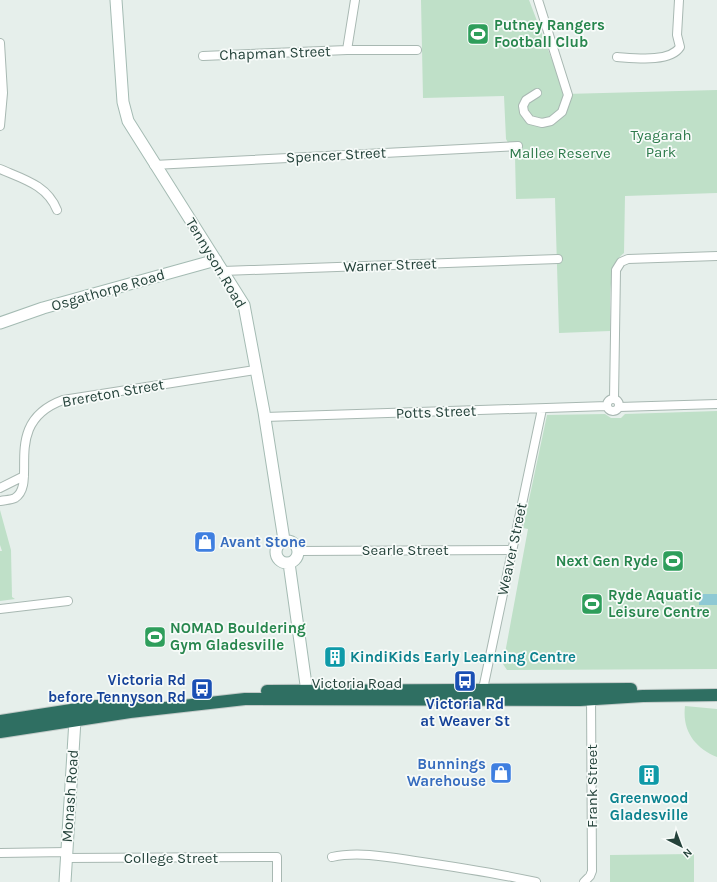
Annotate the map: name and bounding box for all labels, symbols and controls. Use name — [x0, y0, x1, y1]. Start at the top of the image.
place label: Putney Rangers Football Club — [494, 16, 605, 51]
sports icon: Putney Rangers Football Club — [465, 21, 491, 47]
street label: Chapman Street — [219, 42, 331, 64]
park label: Tyagarah Park — [630, 126, 692, 161]
street label: Spencer Street — [285, 143, 387, 167]
park label: Mallee Reserve — [509, 144, 611, 162]
street label: Tennyson Road — [182, 214, 250, 312]
street label: Warner Street — [343, 254, 437, 276]
street label: Osgathorpe Road — [49, 265, 167, 315]
street label: Brereton Street — [61, 375, 166, 411]
street label: Potts Street — [396, 402, 477, 422]
street label: Weaver Street — [493, 501, 531, 597]
shop icon: Avant Stone — [192, 529, 218, 555]
place label: Avant Stone — [220, 533, 306, 551]
street label: Searle Street — [361, 541, 449, 559]
sports icon: Next Gen Ryde — [660, 548, 686, 574]
place label: Next Gen Ryde — [556, 552, 658, 570]
place label: Ryde Aquatic Leisure Centre — [608, 586, 710, 621]
sports icon: Ryde Aquatic Leisure Centre — [579, 591, 605, 617]
place label: NOMAD Bouldering Gym Gladesville — [170, 619, 306, 654]
sports icon: NOMAD Bouldering Gym Gladesville — [142, 624, 168, 650]
building icon: KindiKids Early Learning Centre — [322, 644, 348, 670]
place label: KindiKids Early Learning Centre — [350, 648, 576, 666]
bus stop icon: Victoria Rd at Weaver St — [452, 668, 478, 694]
place label: Victoria Rd before Tennyson Rd — [48, 671, 186, 706]
street label: Victoria Road — [312, 674, 402, 692]
bus stop icon: Victoria Rd before Tennyson Rd — [189, 676, 215, 702]
place label: Victoria Rd at Weaver St — [420, 695, 510, 730]
street label: Frank Street — [583, 744, 601, 828]
street label: Monash Road — [58, 749, 82, 843]
place label: Bunnings Warehouse — [407, 755, 486, 790]
shop icon: Bunnings Warehouse — [488, 760, 514, 786]
building icon: Greenwood Gladesville — [636, 762, 662, 788]
place label: Greenwood Gladesville — [610, 789, 688, 824]
north arrow — [661, 826, 701, 866]
text: N — [680, 846, 695, 861]
street label: College Street — [124, 849, 219, 867]

